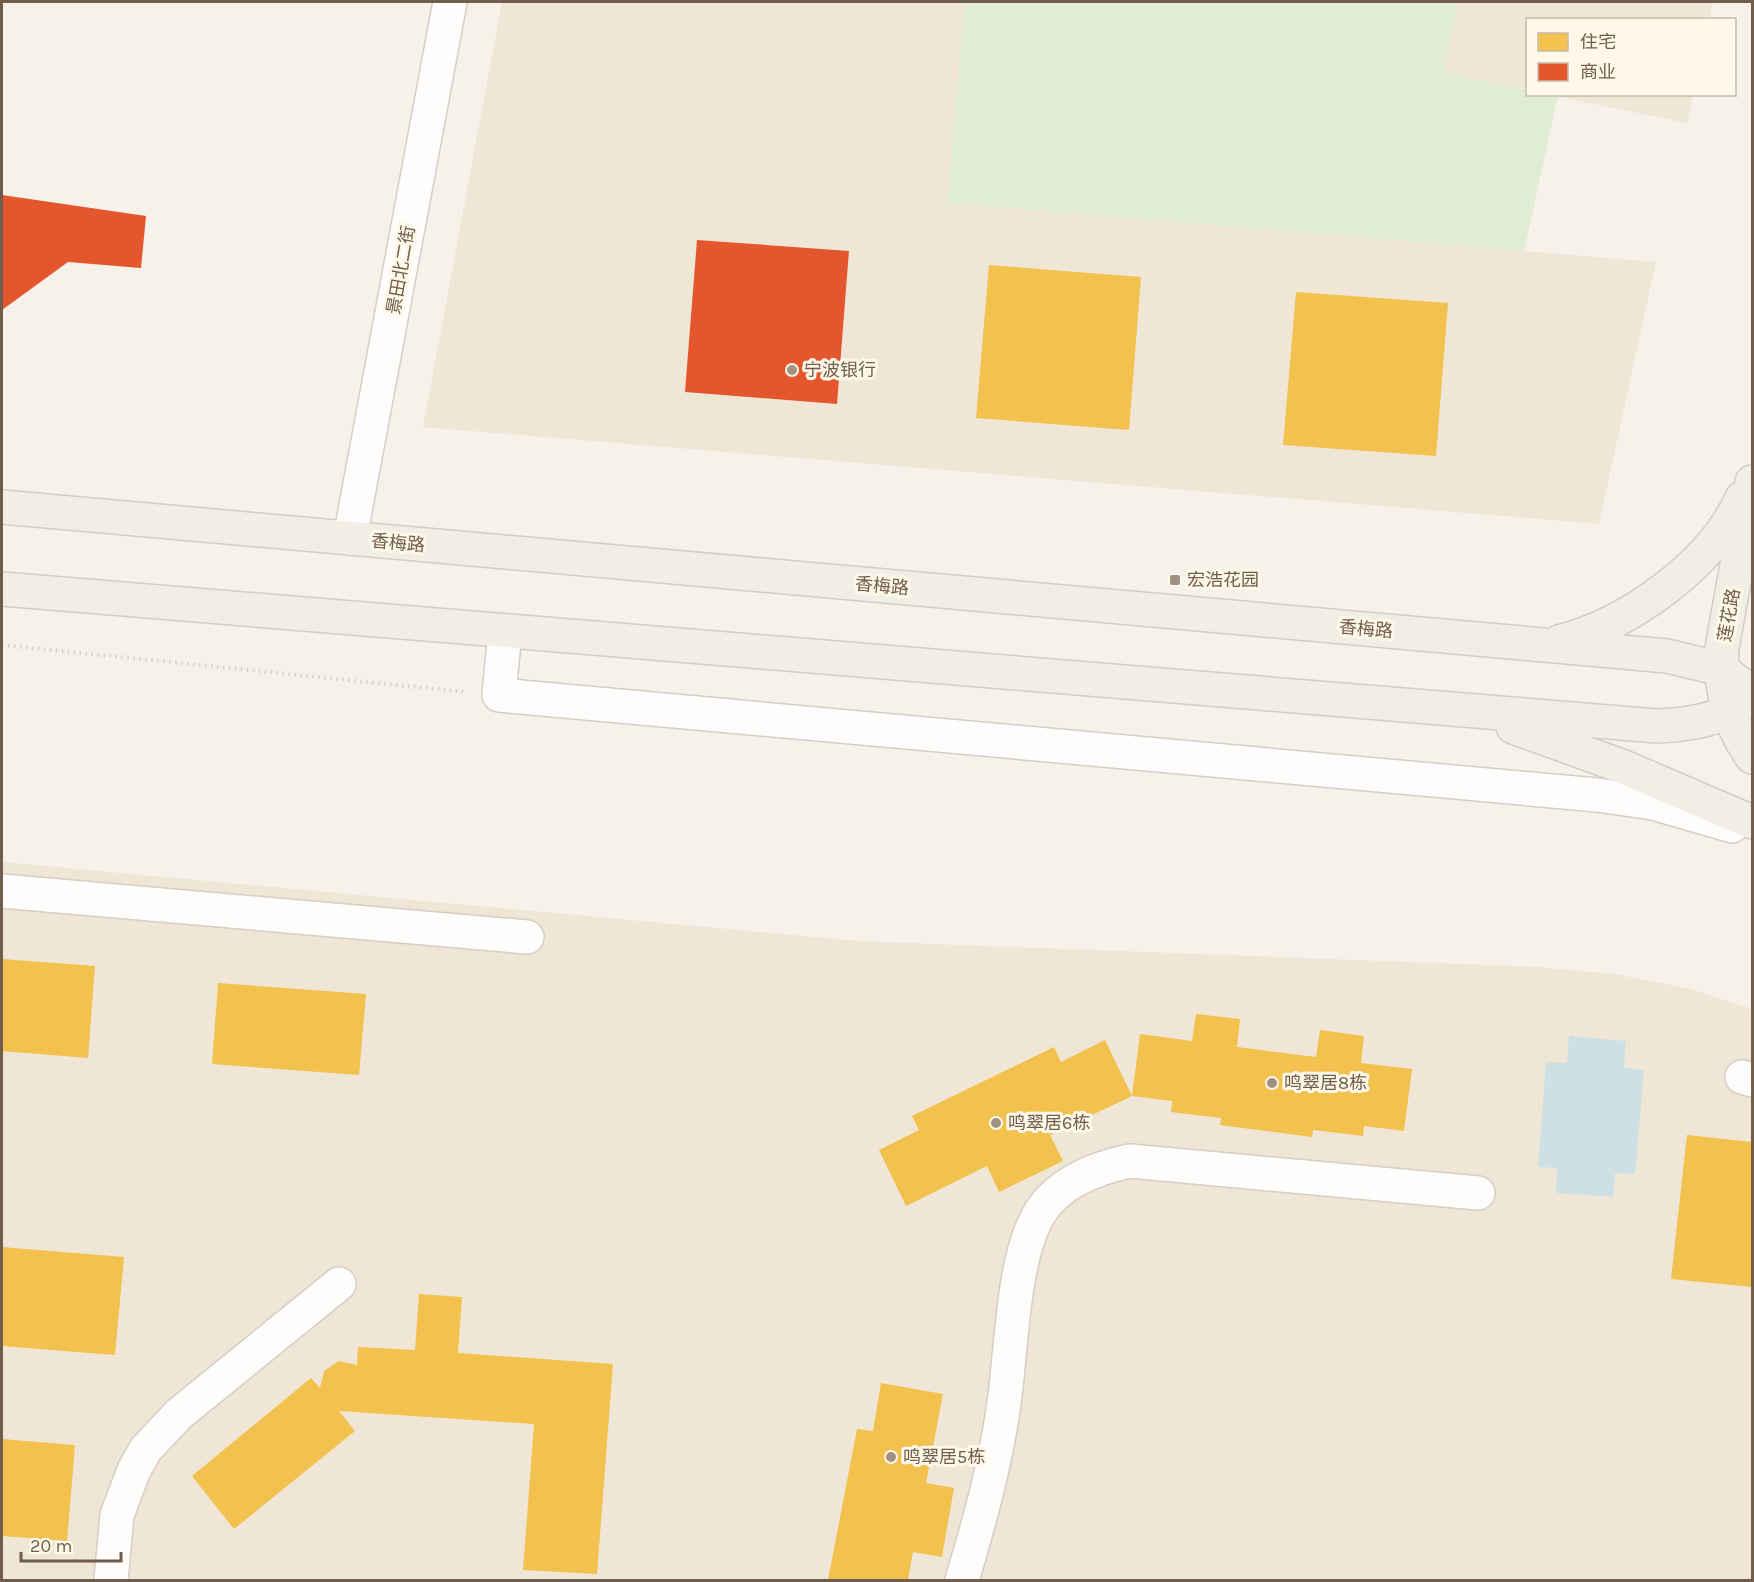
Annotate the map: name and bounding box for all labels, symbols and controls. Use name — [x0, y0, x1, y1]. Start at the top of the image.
legend — [1526, 18, 1736, 96]
text: 住宅 — [1580, 31, 1616, 53]
text: 商业 — [1580, 61, 1616, 83]
street label: 景田北二街 — [382, 224, 420, 316]
place label: 宁波银行 — [804, 359, 876, 381]
marker: 宁波银行 — [785, 363, 799, 377]
street label: 香梅路 — [370, 530, 426, 556]
place label: 宏浩花园 — [1187, 569, 1259, 591]
street label: 香梅路 — [854, 573, 910, 599]
marker: 宏浩花园 — [1168, 573, 1182, 587]
street label: 莲花路 — [1713, 587, 1745, 643]
street label: 香梅路 — [1338, 616, 1394, 642]
place label: 鸣翠居8栋 — [1284, 1072, 1367, 1094]
marker: 鸣翠居8栋 — [1265, 1076, 1279, 1090]
place label: 鸣翠居6栋 — [1008, 1112, 1090, 1134]
marker: 鸣翠居6栋 — [989, 1116, 1003, 1130]
place label: 鸣翠居5栋 — [903, 1446, 985, 1468]
marker: 鸣翠居5栋 — [884, 1450, 898, 1464]
scale bar — [21, 1525, 122, 1563]
text: 20 m — [30, 1535, 72, 1557]

